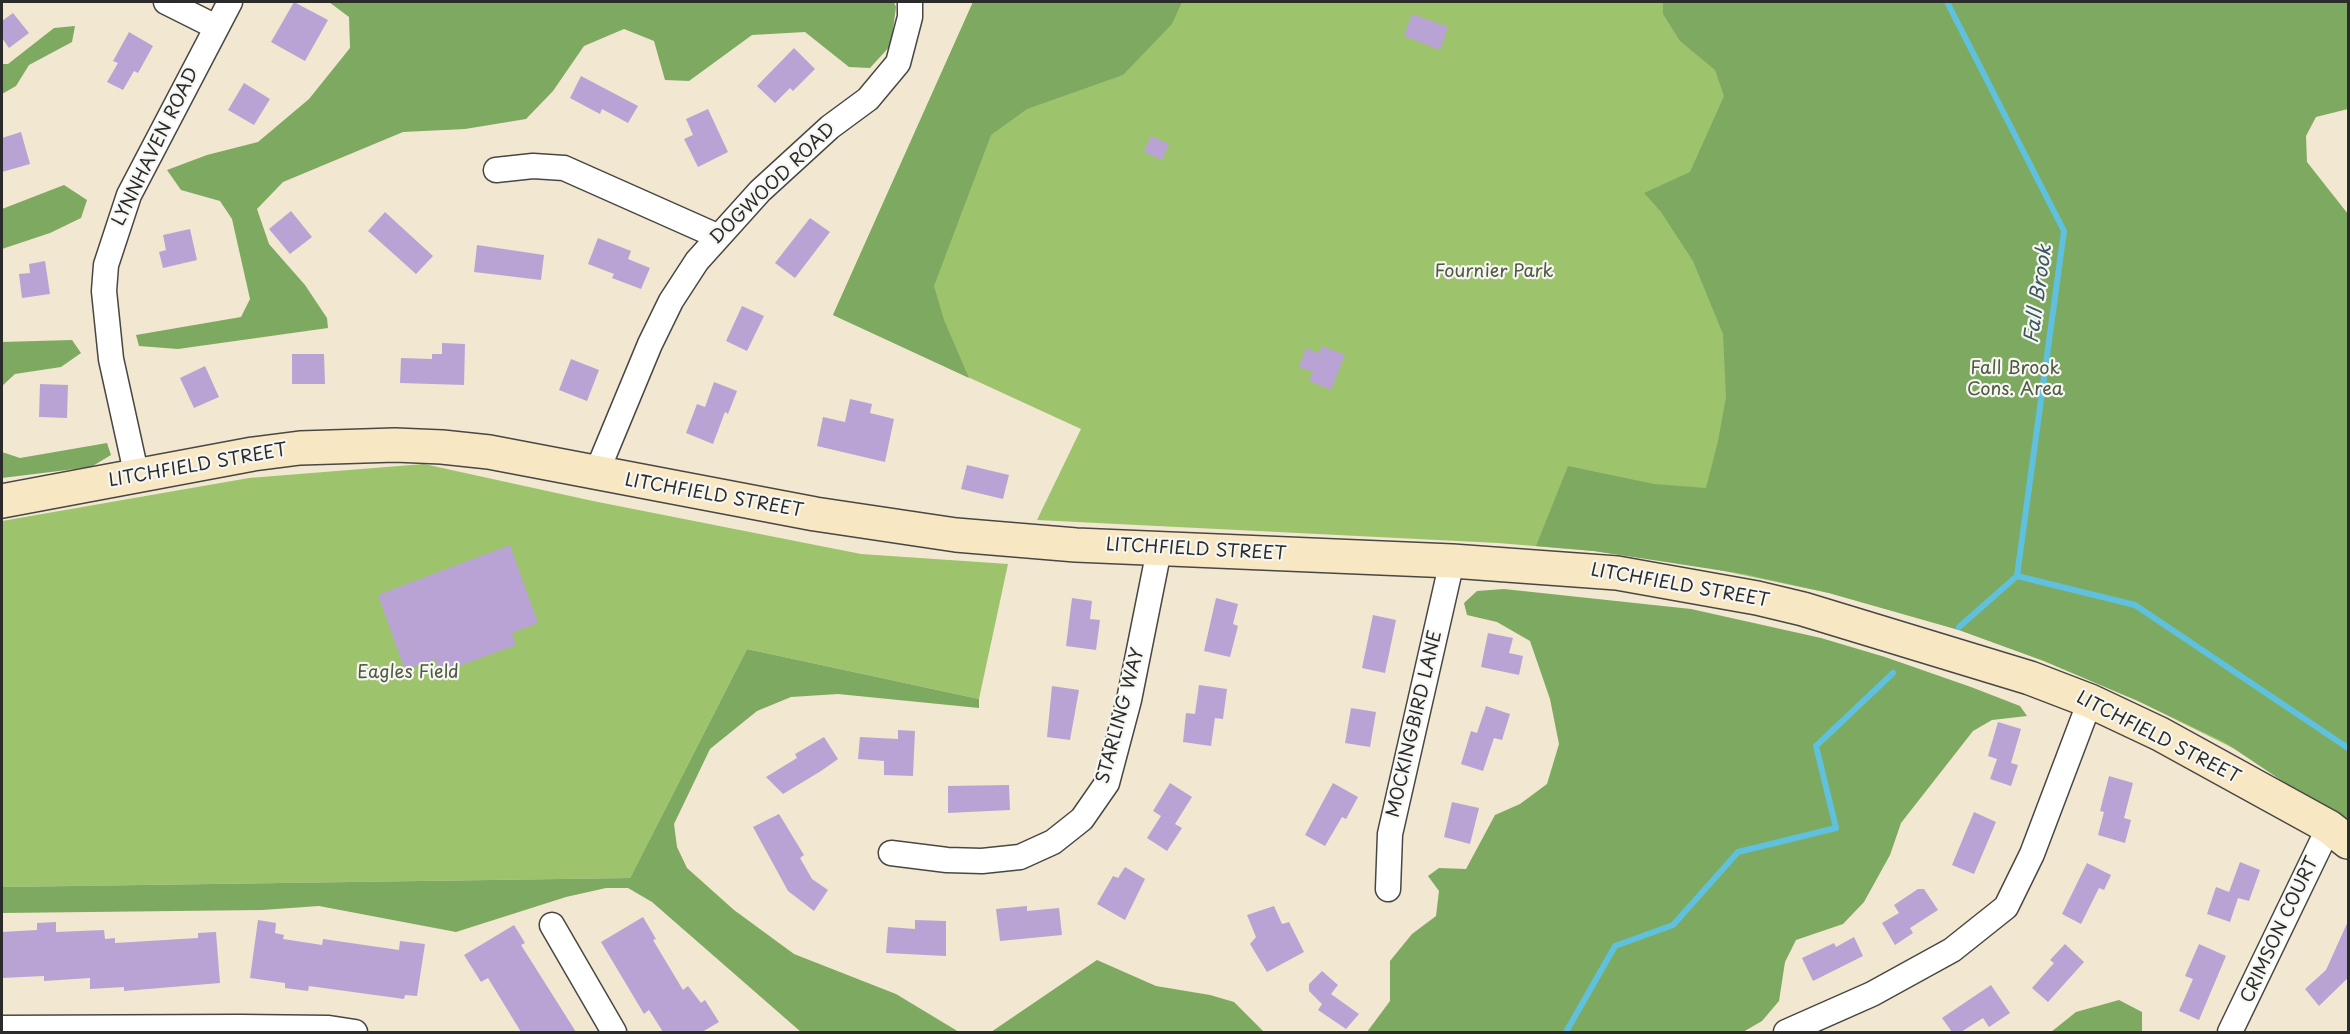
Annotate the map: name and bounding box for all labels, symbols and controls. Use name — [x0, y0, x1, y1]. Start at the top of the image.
street label: LYNNHAVEN ROAD — [108, 64, 204, 230]
street label: DOGWOOD ROAD — [706, 119, 840, 249]
water label: Fall Brook — [2020, 243, 2058, 345]
park label: Fournier Park — [1434, 261, 1554, 283]
park label: Fall Brook Cons. Area — [1967, 358, 2063, 400]
street label: LITCHFIELD STREET — [107, 440, 289, 492]
street label: LITCHFIELD STREET — [623, 470, 805, 522]
street label: LITCHFIELD STREET — [1105, 534, 1287, 566]
street label: LITCHFIELD STREET — [1589, 560, 1771, 612]
street label: MOCKINGBIRD LANE — [1383, 628, 1447, 820]
street label: STARLING WAY — [1092, 646, 1150, 786]
park label: Eagles Field — [357, 662, 459, 684]
street label: LITCHFIELD STREET — [2072, 687, 2244, 789]
street label: CRIMSON COURT — [2237, 853, 2323, 1007]

